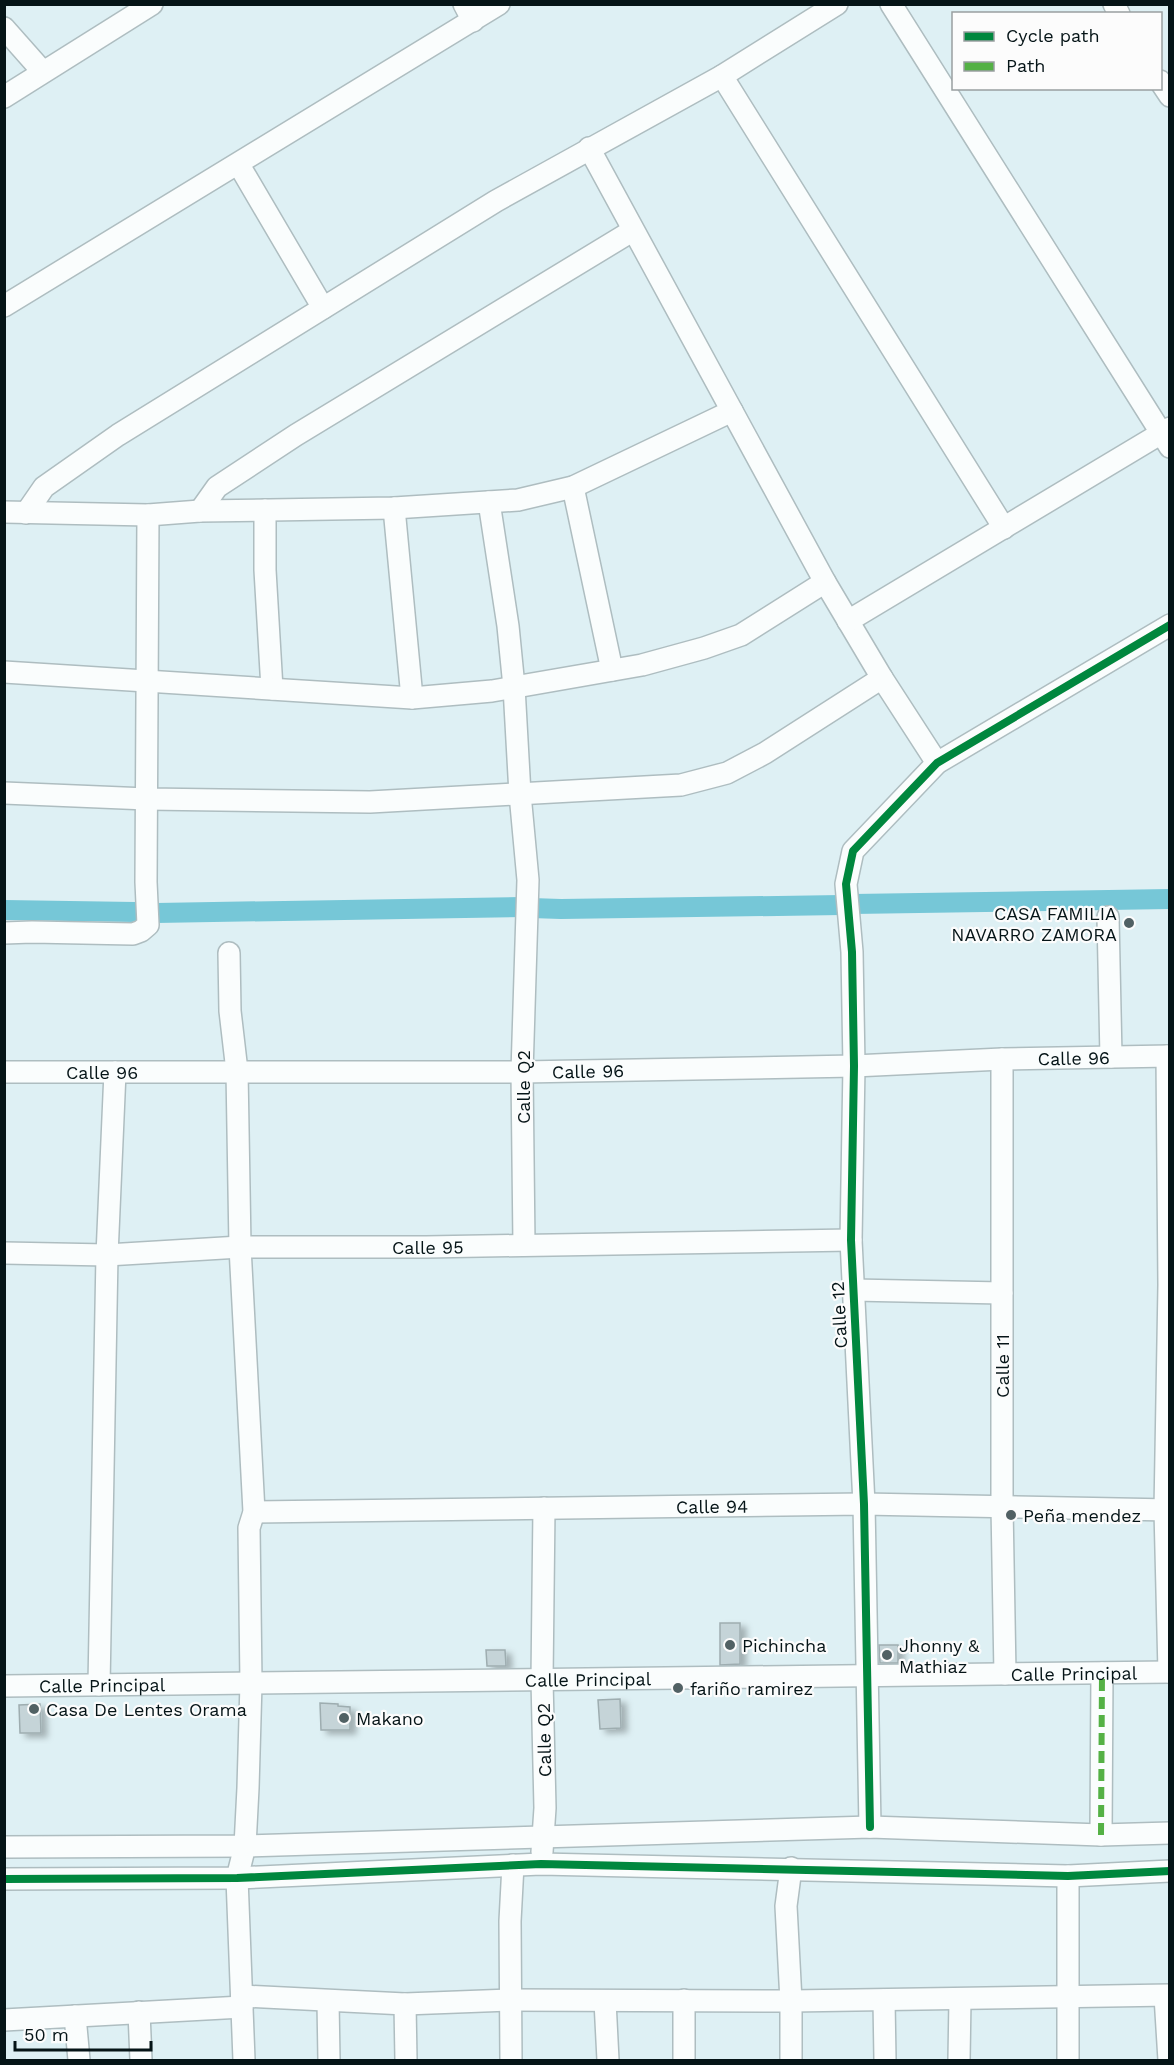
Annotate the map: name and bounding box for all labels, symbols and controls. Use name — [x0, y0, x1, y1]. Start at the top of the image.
legend — [952, 12, 1162, 90]
text: Cycle path — [1006, 25, 1100, 46]
text: Path — [1006, 55, 1046, 76]
place label: CASA FAMILIA NAVARRO ZAMORA — [951, 903, 1117, 945]
marker: CASA FAMILIA NAVARRO ZAMORA — [1122, 916, 1136, 930]
street label: Calle 96 — [1037, 1047, 1110, 1069]
street label: Calle Q2 — [513, 1050, 534, 1124]
street label: Calle 96 — [552, 1060, 624, 1082]
street label: Calle 96 — [66, 1062, 138, 1083]
street label: Calle 95 — [392, 1236, 464, 1258]
street label: Calle 12 — [827, 1281, 851, 1349]
street label: Calle 11 — [992, 1334, 1013, 1398]
street label: Calle 94 — [676, 1495, 748, 1517]
place label: Peña mendez — [1023, 1505, 1141, 1526]
marker: Peña mendez — [1004, 1508, 1018, 1522]
place label: Pichincha — [742, 1635, 826, 1656]
place label: Jhonny & Mathiaz — [899, 1635, 980, 1677]
marker: Pichincha — [723, 1638, 737, 1652]
marker: Jhonny & Mathiaz — [880, 1648, 894, 1662]
street label: Calle Principal — [1011, 1662, 1138, 1684]
street label: Calle Principal — [525, 1668, 652, 1690]
street label: Calle Principal — [39, 1674, 166, 1696]
place label: fariño ramirez — [690, 1678, 813, 1699]
marker: fariño ramirez — [671, 1681, 685, 1695]
place label: Casa De Lentes Orama — [46, 1699, 247, 1720]
marker: Casa De Lentes Orama — [27, 1702, 41, 1716]
street label: Calle Q2 — [533, 1703, 555, 1777]
place label: Makano — [356, 1708, 424, 1729]
marker: Makano — [337, 1711, 351, 1725]
scale bar — [15, 2014, 152, 2052]
text: 50 m — [24, 2024, 69, 2045]

